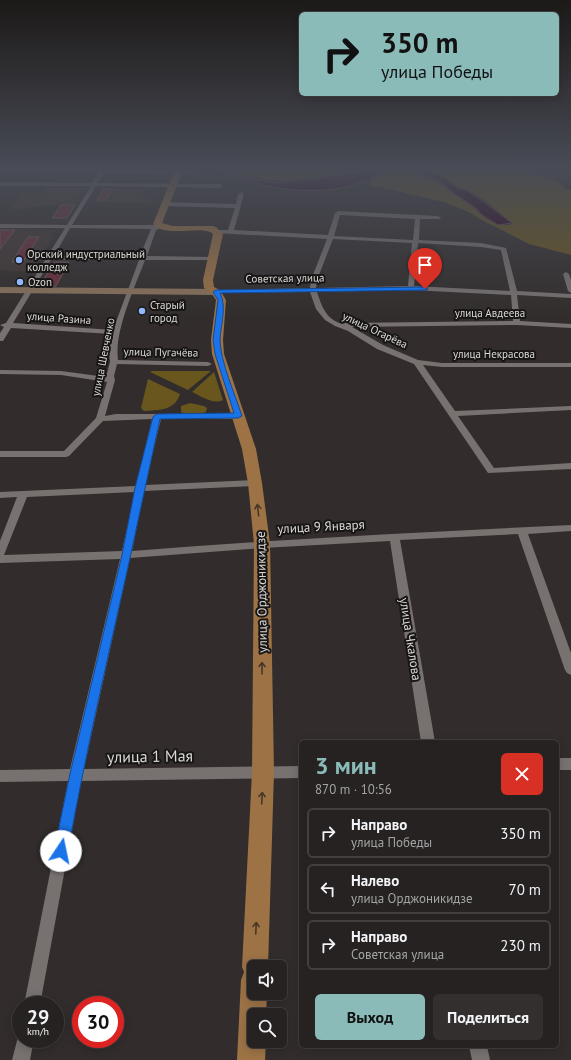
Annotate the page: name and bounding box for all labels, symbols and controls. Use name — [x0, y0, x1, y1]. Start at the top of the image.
text: 350 m — [381, 24, 458, 61]
icon: right — [315, 28, 367, 80]
text: улица Победы — [381, 60, 493, 83]
place label: Орский индустриальный колледж — [27, 247, 145, 274]
pin — [408, 248, 442, 289]
icon: arrive — [414, 254, 436, 276]
marker: Орский индустриальный колледж — [14, 255, 24, 265]
street label: Советская улица — [245, 270, 325, 286]
place label: Ozon — [28, 275, 52, 289]
marker: Ozon — [15, 277, 25, 287]
place label: Старый город — [150, 298, 185, 325]
marker: Старый город — [137, 306, 147, 316]
street label: улица Авдеева — [455, 306, 525, 320]
street label: улица Разина — [26, 309, 92, 327]
street label: улица Огарёва — [340, 309, 410, 351]
street label: улица Шевченко — [89, 316, 117, 397]
street label: улица Пугачёва — [124, 344, 198, 360]
street label: улица Некрасова — [453, 347, 535, 361]
one-way arrow — [254, 504, 262, 517]
street label: улица 9 Января — [277, 516, 365, 537]
street label: улица Орджоникидзе — [252, 531, 271, 653]
street label: улица Чкалова — [396, 596, 425, 682]
one-way arrow — [258, 662, 266, 675]
street label: улица 1 Мая — [107, 745, 193, 767]
text: 3 мин — [315, 750, 377, 781]
button: close — [501, 753, 543, 795]
text: 870 m · 10:56 — [315, 781, 392, 798]
one-way arrow — [258, 792, 266, 805]
text: Направо — [351, 815, 407, 834]
icon: right — [317, 822, 339, 844]
text: 350 m — [500, 824, 541, 843]
position arrow — [40, 830, 82, 872]
text: улица Победы — [351, 834, 432, 851]
text: Налево — [351, 871, 399, 890]
icon: left — [317, 878, 339, 900]
text: 70 m — [508, 880, 541, 899]
text: улица Орджоникидзе — [351, 890, 473, 907]
one-way arrow — [253, 922, 260, 935]
text: Направо — [351, 927, 407, 946]
icon: right — [317, 934, 339, 956]
text: 230 m — [500, 936, 541, 955]
text: Советская улица — [351, 946, 444, 963]
map controls — [247, 960, 287, 1048]
button: sound — [247, 960, 287, 1000]
button: Выход — [315, 994, 425, 1040]
button: Поделиться — [433, 994, 543, 1040]
speed limit sign: 30 — [72, 996, 124, 1048]
text: 29 — [27, 1004, 49, 1030]
button: search — [247, 1008, 287, 1048]
text: km/h — [27, 1025, 49, 1038]

